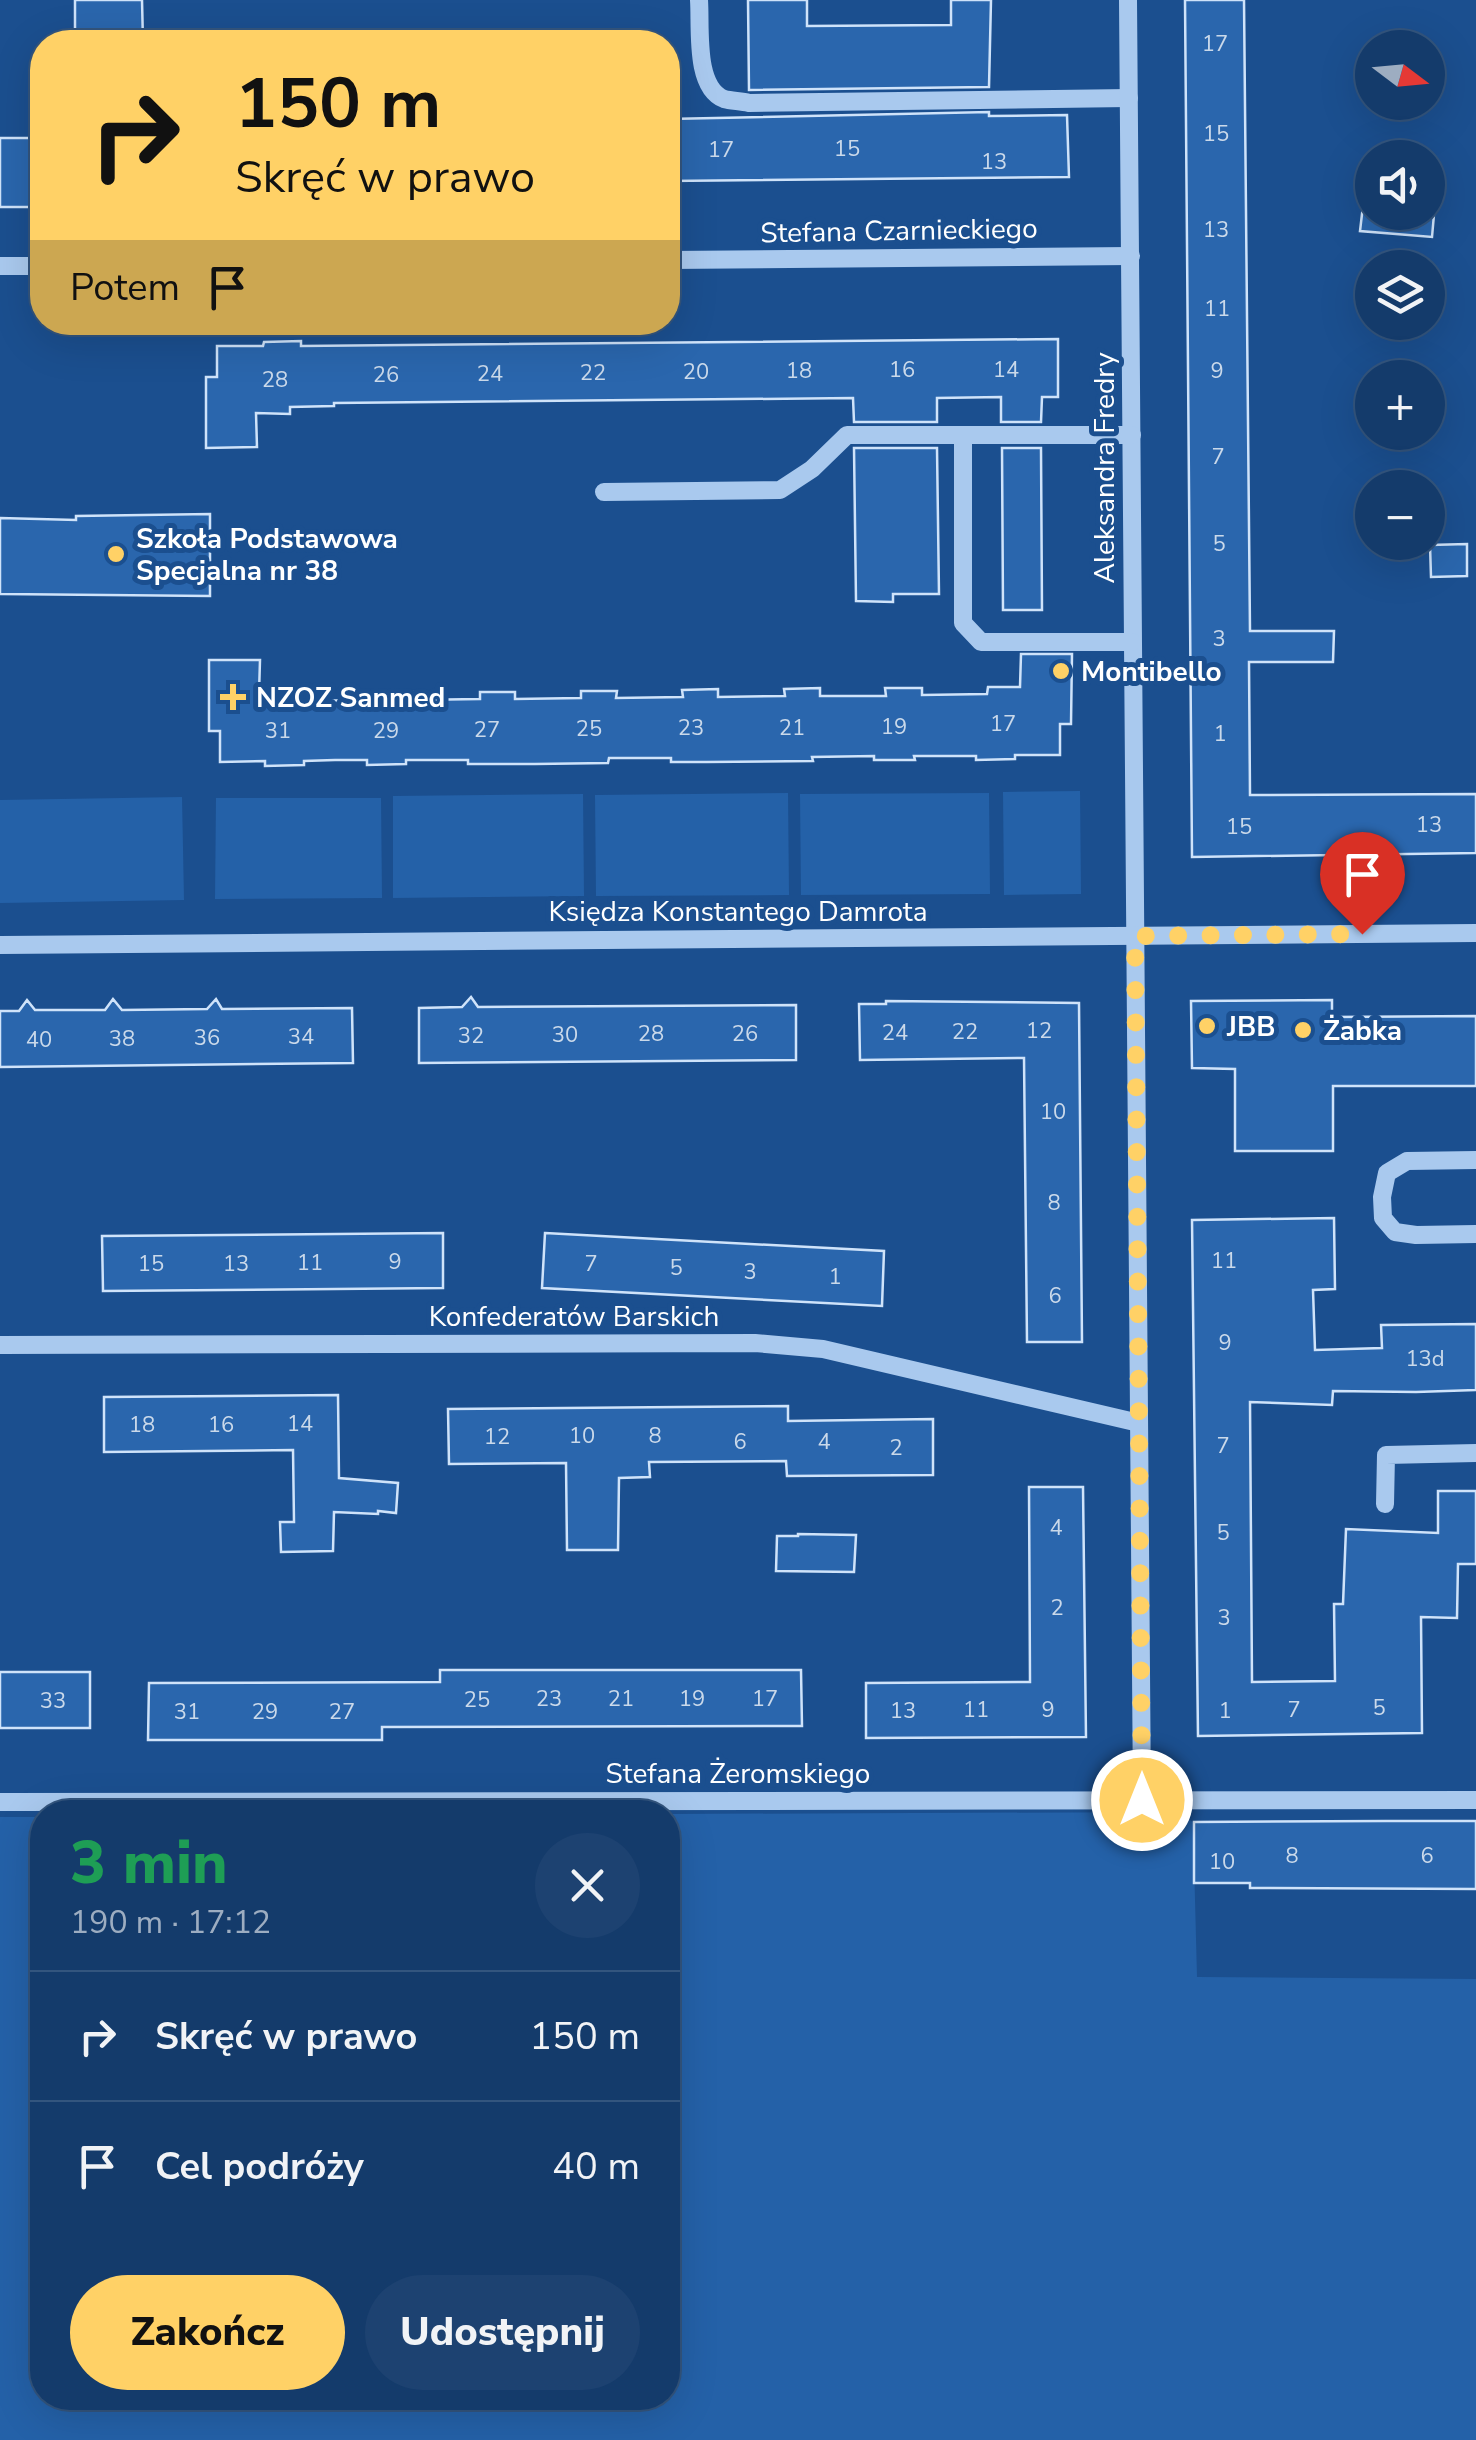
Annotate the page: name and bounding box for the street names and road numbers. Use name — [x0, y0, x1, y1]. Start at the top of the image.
street label: Stefana Czarnieckiego — [760, 210, 1038, 252]
street label: Aleksandra Fredry — [1086, 352, 1124, 584]
street label: Księdza Konstantego Damrota — [548, 893, 928, 931]
street label: Konfederatów Barskich — [429, 1298, 719, 1336]
street label: Stefana Żeromskiego — [606, 1755, 870, 1793]

